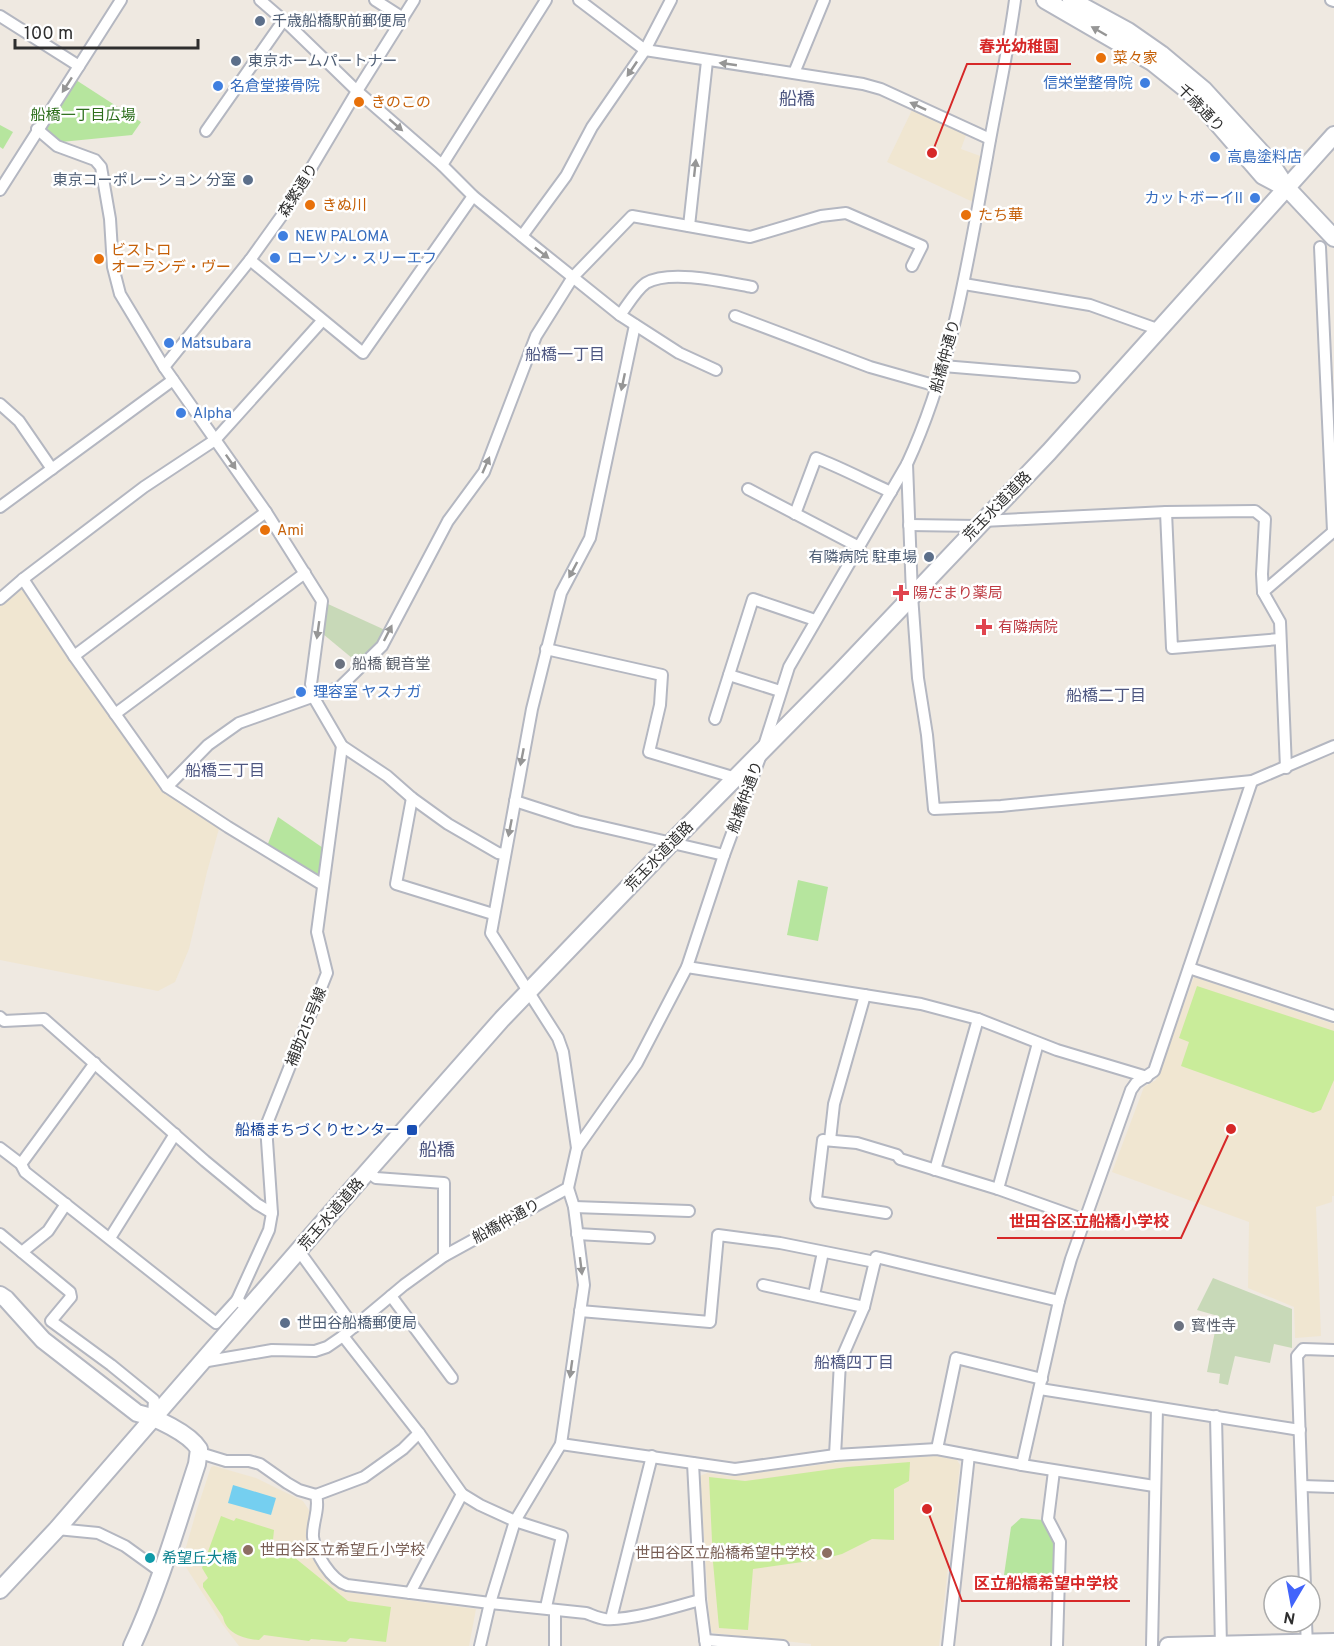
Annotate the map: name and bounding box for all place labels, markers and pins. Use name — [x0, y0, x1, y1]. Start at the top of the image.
place label: 千歳船橋駅前郵便局 — [272, 13, 407, 32]
marker: 千歳船橋駅前郵便局 — [253, 14, 267, 28]
callout: 春光幼稚園 — [967, 30, 1071, 64]
place label: 菜々家 — [1113, 50, 1158, 69]
marker: 菜々家 — [1094, 51, 1108, 65]
place label: 東京ホームパートナー — [248, 53, 398, 72]
marker: 東京ホームパートナー — [229, 54, 243, 68]
place label: 信栄堂整骨院 — [1043, 75, 1133, 94]
marker: 信栄堂整骨院 — [1138, 76, 1152, 90]
place label: 名倉堂接骨院 — [230, 78, 320, 97]
marker: 名倉堂接骨院 — [211, 79, 225, 93]
place label: きのこの — [371, 94, 431, 113]
marker: きのこの — [352, 95, 366, 109]
place label: 高島塗料店 — [1227, 148, 1302, 168]
marker: 高島塗料店 — [1208, 150, 1222, 164]
place label: 東京コーポレーション 分室 — [53, 172, 236, 191]
marker: 東京コーポレーション 分室 — [241, 173, 255, 187]
place label: カットボーイII — [1145, 190, 1243, 209]
marker: カットボーイII — [1248, 191, 1262, 205]
place label: きぬ川 — [322, 197, 367, 216]
marker: きぬ川 — [303, 198, 317, 212]
place label: たち華 — [978, 207, 1023, 226]
marker: たち華 — [959, 208, 973, 222]
place label: NEW PALOMA — [295, 228, 389, 247]
marker: NEW PALOMA — [276, 229, 290, 243]
place label: ビストロ オーランデ・ヴー — [111, 242, 231, 278]
place label: ローソン・スリーエフ — [287, 250, 437, 269]
marker: ローソン・スリーエフ — [268, 251, 282, 265]
marker: ビストロ オーランデ・ヴー — [92, 252, 106, 266]
place label: Matsubara — [181, 335, 251, 354]
marker: Matsubara — [162, 336, 176, 350]
place label: Alpha — [193, 405, 232, 424]
marker: Alpha — [174, 406, 188, 420]
place label: Ami — [277, 522, 304, 541]
marker: Ami — [258, 523, 272, 537]
place label: 有隣病院 駐車場 — [808, 549, 917, 568]
marker: 有隣病院 駐車場 — [922, 550, 936, 564]
place label: 陽だまり薬局 — [913, 585, 1003, 604]
marker: 陽だまり薬局 — [894, 586, 908, 600]
marker: 有隣病院 — [975, 618, 993, 636]
place label: 有隣病院 — [998, 619, 1058, 638]
place label: 船橋 観音堂 — [352, 656, 431, 675]
marker: 船橋 観音堂 — [333, 657, 347, 671]
place label: 理容室 ヤスナガ — [313, 684, 422, 703]
marker: 理容室 ヤスナガ — [294, 685, 308, 699]
place label: 船橋まちづくりセンター — [235, 1122, 400, 1141]
marker: 船橋まちづくりセンター — [405, 1123, 419, 1137]
callout: 世田谷区立船橋小学校 — [997, 1204, 1181, 1238]
place label: 世田谷船橋郵便局 — [297, 1315, 417, 1334]
marker: 世田谷船橋郵便局 — [278, 1316, 292, 1330]
place label: 寳性寺 — [1191, 1318, 1236, 1337]
marker: 寳性寺 — [1172, 1319, 1186, 1333]
place label: 世田谷区立希望丘小学校 — [260, 1542, 425, 1561]
marker: 世田谷区立希望丘小学校 — [241, 1543, 255, 1557]
place label: 世田谷区立船橋希望中学校 — [635, 1545, 815, 1564]
marker: 世田谷区立船橋希望中学校 — [820, 1546, 834, 1560]
place label: 希望丘大橋 — [162, 1550, 237, 1569]
marker: 希望丘大橋 — [143, 1551, 157, 1565]
callout: 区立船橋希望中学校 — [962, 1567, 1130, 1601]

